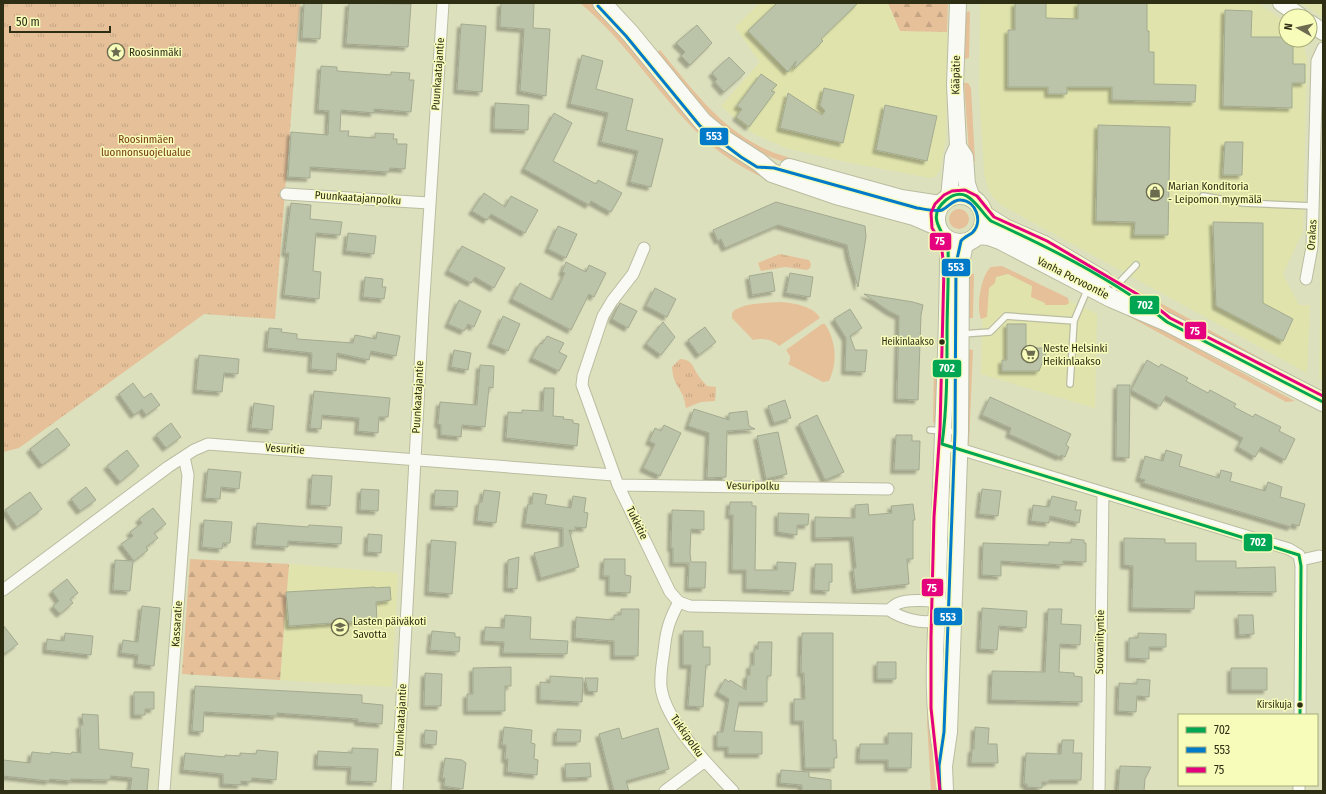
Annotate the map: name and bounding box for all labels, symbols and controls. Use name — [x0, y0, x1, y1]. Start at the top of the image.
scale bar — [10, 8, 110, 34]
north arrow — [1278, 8, 1318, 48]
text: 50 m — [16, 15, 40, 29]
text: N — [1282, 23, 1295, 31]
street label: Puunkaatajantie — [429, 37, 447, 111]
place icon: Roosinmäki — [106, 42, 126, 62]
place label: Roosinmäki — [129, 46, 182, 59]
street label: Kääpätie — [949, 55, 963, 95]
line badge: 553 — [699, 127, 729, 146]
text: 553 — [706, 130, 722, 143]
park label: Roosinmäen luonnonsuojelualue — [101, 133, 191, 159]
place label: Marian Konditoria - Leipomon myymälä — [1168, 180, 1262, 206]
shop icon: Marian Konditoria - Leipomon myymälä — [1145, 182, 1165, 202]
street label: Puunkaatajanpolku — [314, 188, 402, 208]
street label: Orakas — [1304, 219, 1320, 251]
line badge: 75 — [929, 232, 952, 251]
text: 75 — [935, 235, 946, 248]
street label: Vanha Porvoontie — [1035, 254, 1111, 302]
line badge: 553 — [941, 258, 971, 277]
text: 553 — [948, 261, 964, 274]
line badge: 702 — [1129, 295, 1160, 315]
text: 702 — [1137, 299, 1153, 312]
line badge: 75 — [1184, 321, 1207, 340]
text: 75 — [1190, 325, 1201, 338]
place label: Heikinlaakso — [882, 336, 934, 348]
marker: Heikinlaakso — [937, 337, 947, 347]
place label: Neste Helsinki Heikinlaakso — [1043, 342, 1108, 368]
supermarket icon: Neste Helsinki Heikinlaakso — [1020, 344, 1040, 364]
line badge: 702 — [932, 359, 962, 378]
street label: Puunkaatajantie — [410, 360, 426, 434]
text: 702 — [939, 362, 955, 375]
street label: Vesuritie — [265, 441, 305, 457]
street label: Vesuripolku — [726, 479, 780, 493]
street label: Tukkitie — [623, 504, 651, 542]
line badge: 702 — [1243, 533, 1273, 552]
text: 702 — [1250, 536, 1266, 549]
line badge: 75 — [921, 578, 944, 597]
text: 75 — [927, 582, 938, 595]
street label: Kassaratie — [169, 600, 185, 648]
line badge: 553 — [933, 607, 963, 626]
street label: Suovaniityntie — [1093, 610, 1107, 674]
text: 553 — [940, 611, 956, 624]
place label: Lasten päiväkoti Savotta — [353, 615, 427, 641]
school or university icon: Lasten päiväkoti Savotta — [330, 617, 350, 637]
street label: Puunkaatajantie — [393, 683, 409, 757]
place label: Kirsikuja — [1257, 699, 1292, 711]
marker: Kirsikuja — [1295, 700, 1305, 710]
street label: Tukkipolku — [668, 712, 706, 760]
legend — [1178, 714, 1318, 786]
text: 702 — [1214, 723, 1230, 737]
text: 553 — [1214, 743, 1230, 757]
text: 75 — [1214, 763, 1225, 777]

